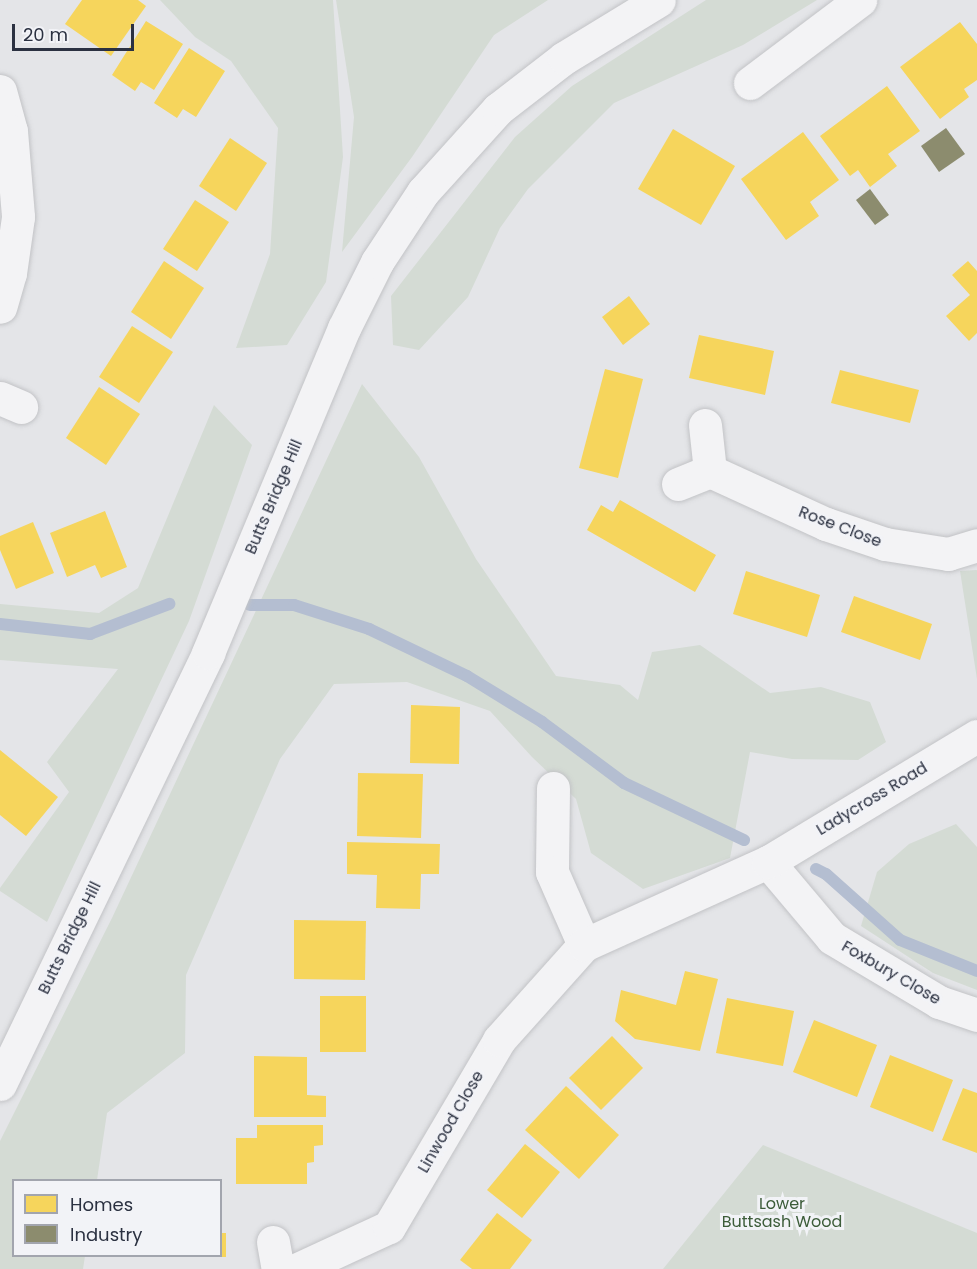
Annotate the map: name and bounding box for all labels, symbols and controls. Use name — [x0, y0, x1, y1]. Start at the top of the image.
scale bar — [15, 12, 136, 50]
text: 20 m — [23, 22, 68, 47]
street label: Butts Bridge Hill — [241, 437, 307, 557]
street label: Rose Close — [796, 502, 884, 552]
street label: Ladycross Road — [813, 758, 931, 840]
street label: Butts Bridge Hill — [34, 879, 106, 997]
street label: Foxbury Close — [838, 937, 944, 1009]
street label: Linwood Close — [414, 1068, 488, 1176]
legend — [12, 1179, 222, 1257]
text: Homes — [70, 1192, 133, 1217]
park label: Lower Buttsash Wood — [722, 1194, 842, 1232]
text: Industry — [70, 1222, 142, 1247]

